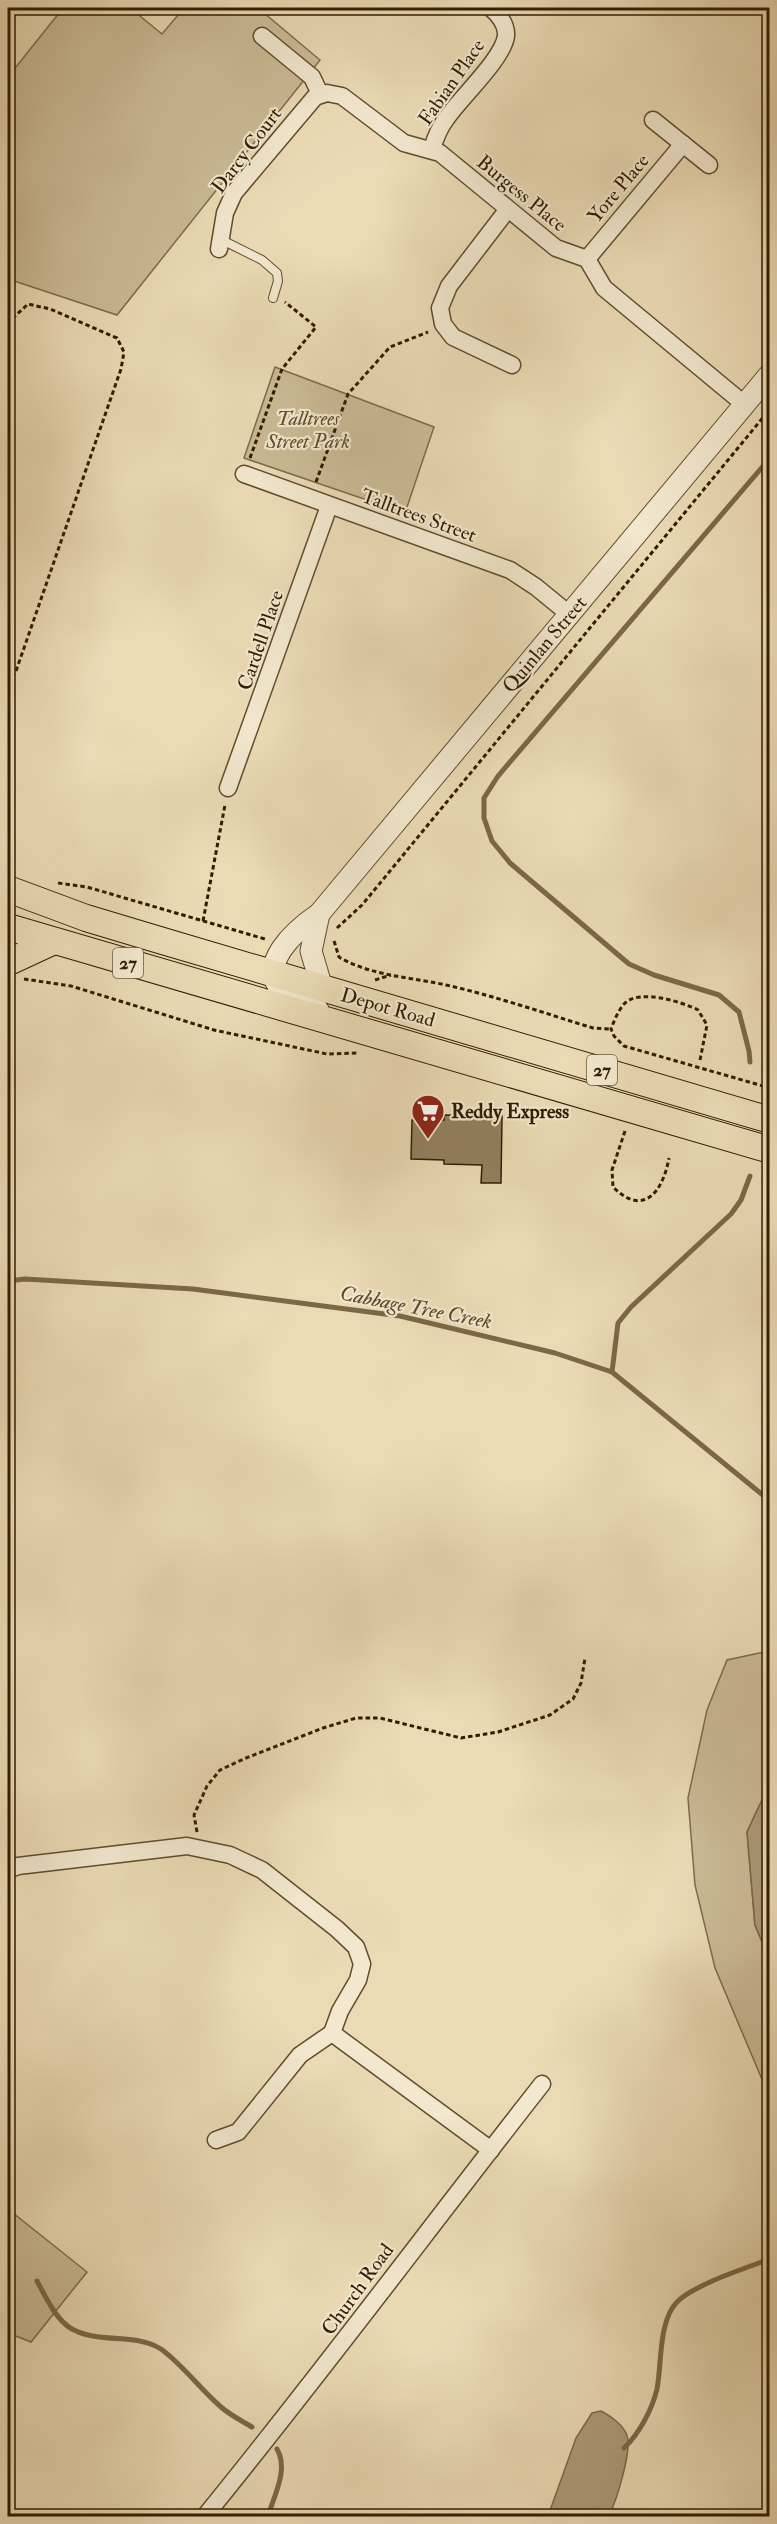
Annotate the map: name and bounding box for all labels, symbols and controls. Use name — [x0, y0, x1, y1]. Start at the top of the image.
street label: Fabian Place — [413, 34, 490, 130]
street label: Darcy Court — [206, 102, 287, 198]
street label: Yore Place — [582, 149, 655, 228]
street label: Burgess Place — [472, 150, 572, 237]
park label: Talltrees Street Park — [265, 406, 350, 454]
street label: Talltrees Street — [358, 483, 480, 548]
street label: Cardell Place — [232, 587, 289, 694]
street label: Quinlan Street — [497, 590, 593, 698]
road number: 27 — [113, 948, 143, 978]
street label: Depot Road — [338, 982, 438, 1034]
road number: 27 — [587, 1055, 617, 1085]
supermarket icon: Reddy Express — [410, 1093, 446, 1140]
place label: Reddy Express — [451, 1099, 569, 1125]
water label: Cabbage Tree Creek — [338, 1280, 494, 1335]
street label: Church Road — [316, 2238, 399, 2340]

